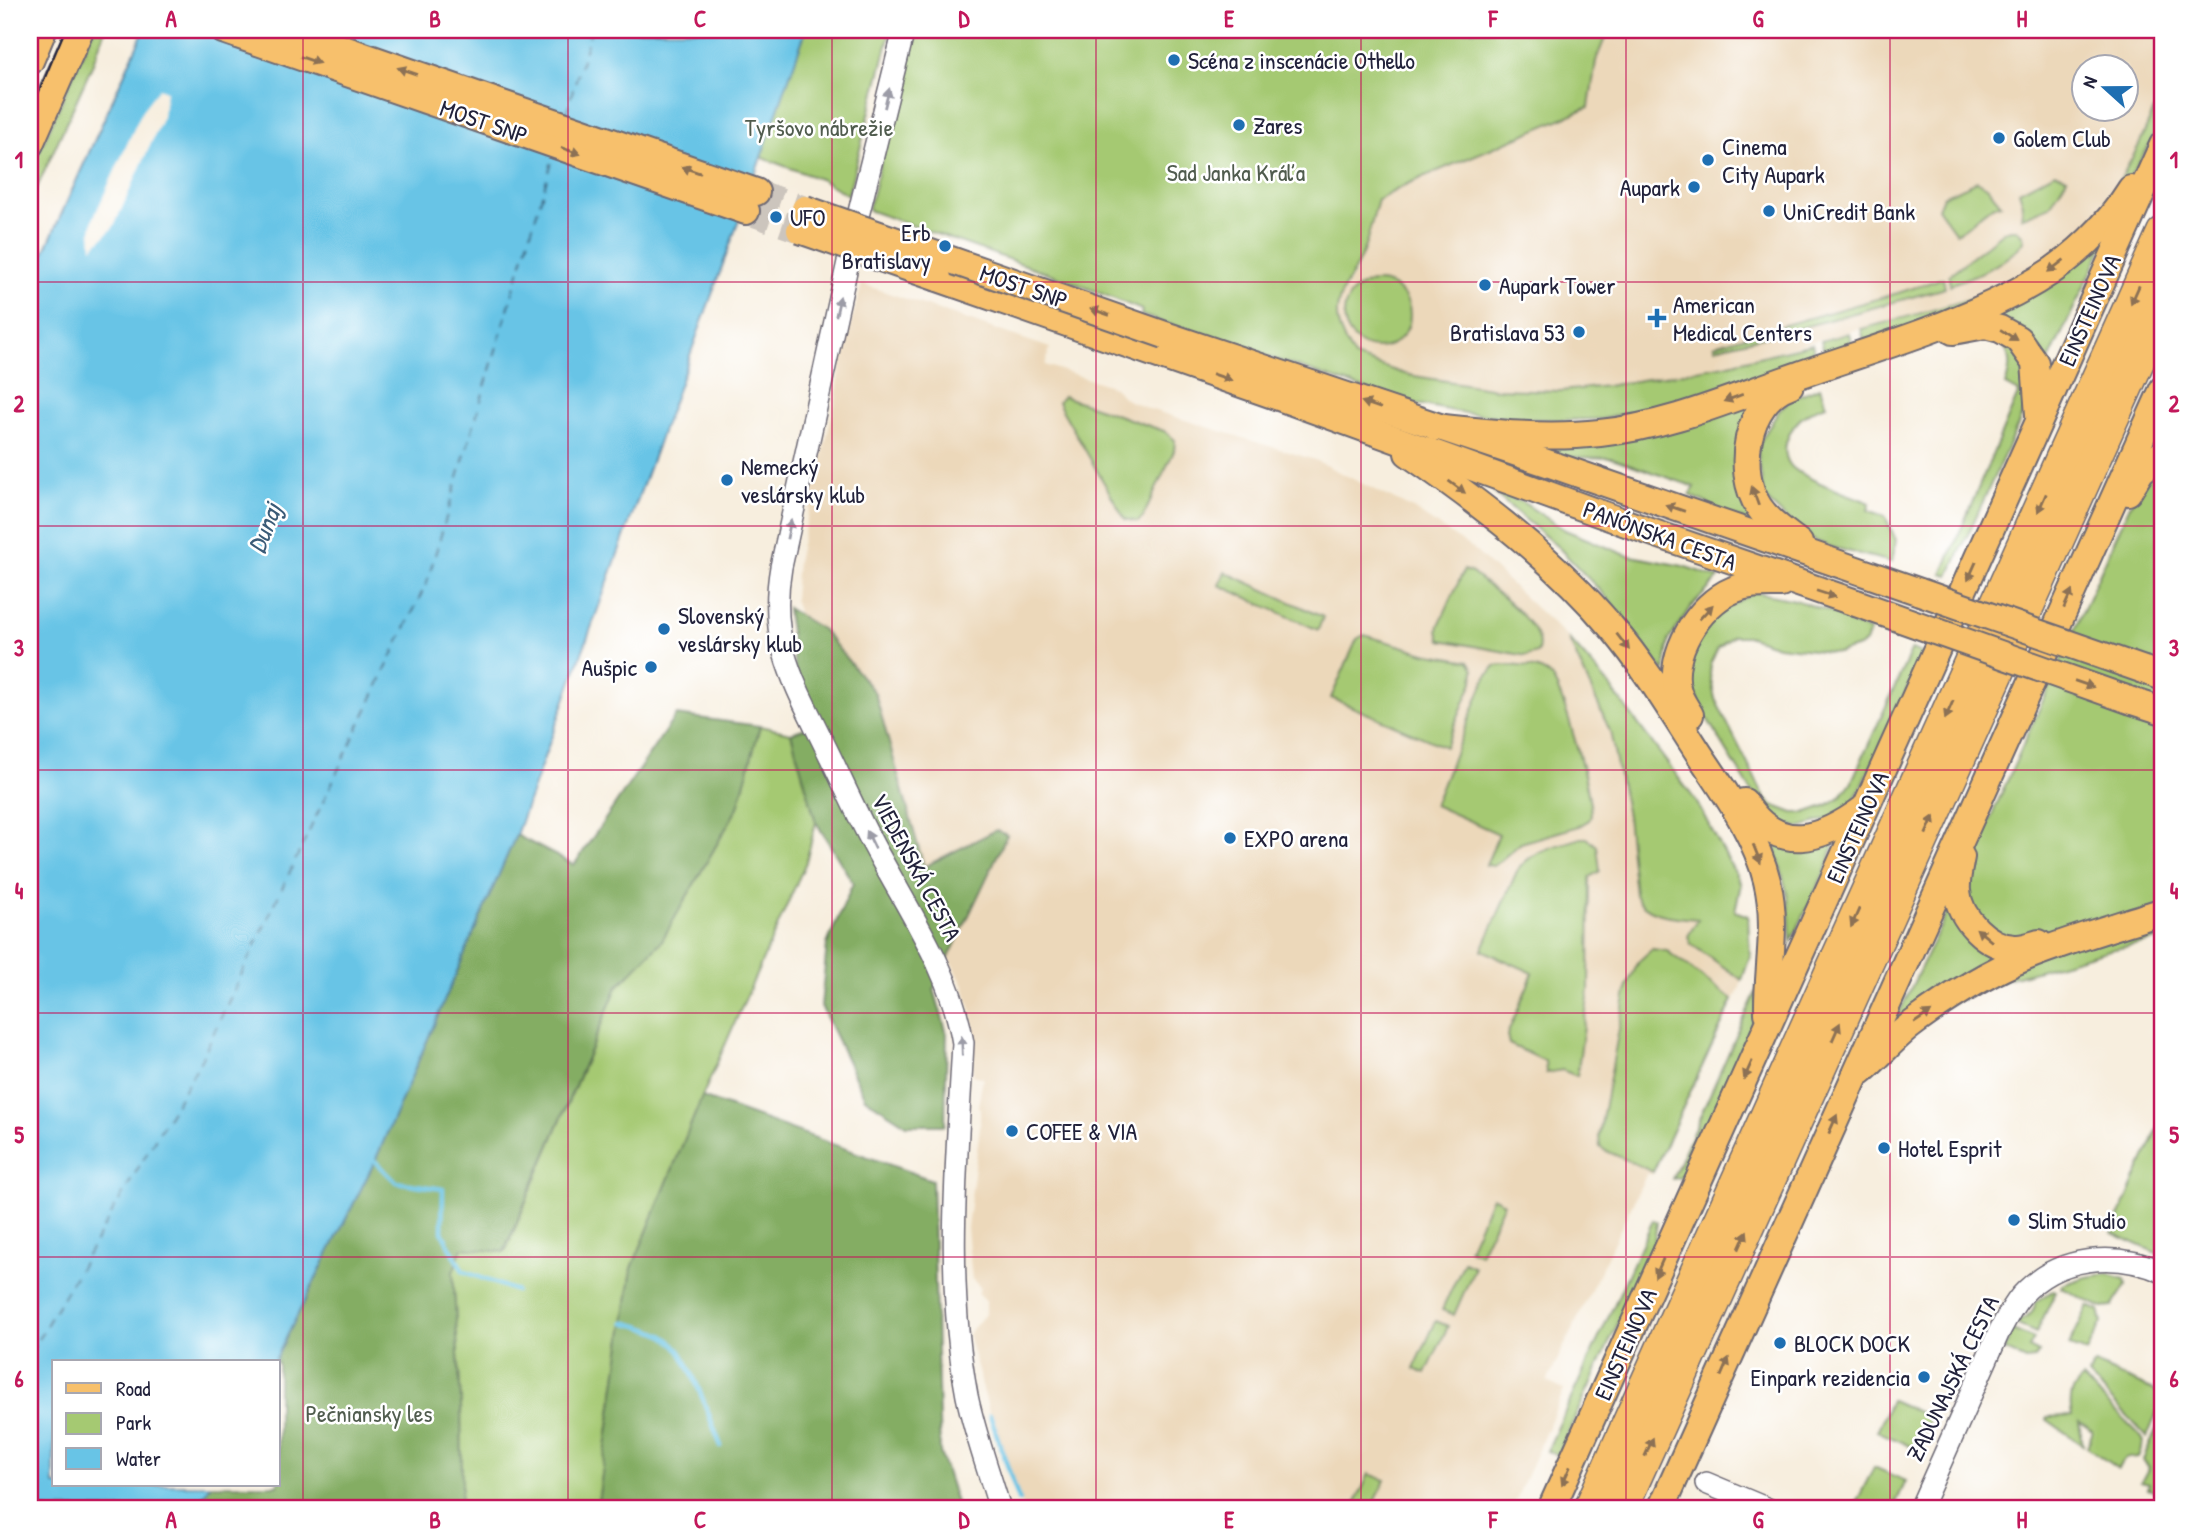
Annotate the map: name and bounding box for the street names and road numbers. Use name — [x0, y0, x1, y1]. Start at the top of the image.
street label: MOST SNP — [436, 91, 532, 151]
street label: EINSTEINOVA — [2050, 249, 2128, 371]
street label: MOST SNP — [976, 256, 1072, 316]
street label: PANÓNSKA CESTA — [1579, 492, 1741, 578]
street label: EINSTEINOVA — [1818, 766, 1896, 888]
street label: VIEDENSKÁ CESTA — [865, 788, 970, 947]
street label: EINSTEINOVA — [1586, 1283, 1664, 1405]
street label: ZADUNAJSKÁ CESTA — [1898, 1290, 2006, 1466]

